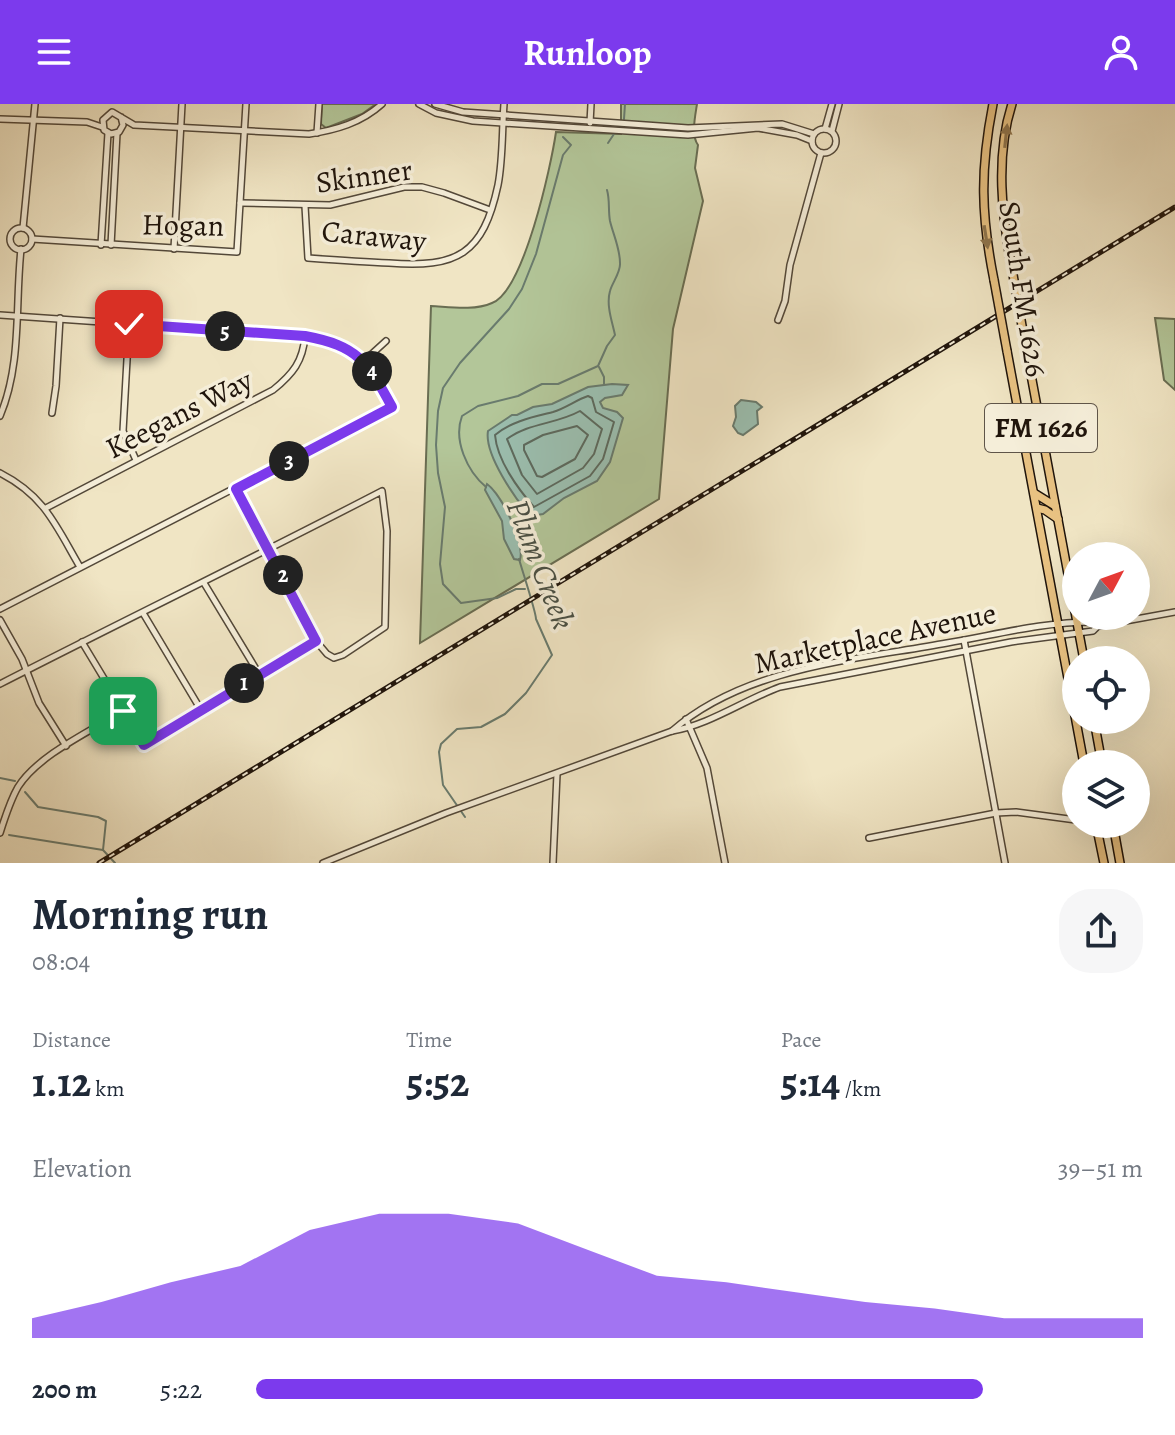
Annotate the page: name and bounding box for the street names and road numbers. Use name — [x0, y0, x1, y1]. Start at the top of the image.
street label: Skinner — [313, 149, 415, 203]
street label: South FM 1626 — [989, 198, 1057, 380]
street label: Hogan — [142, 204, 224, 246]
street label: Caraway — [320, 211, 429, 261]
street label: Keegans Way — [99, 360, 260, 468]
road number: FM 1626 — [985, 404, 1097, 452]
street label: Marketplace Avenue — [750, 593, 1000, 683]

